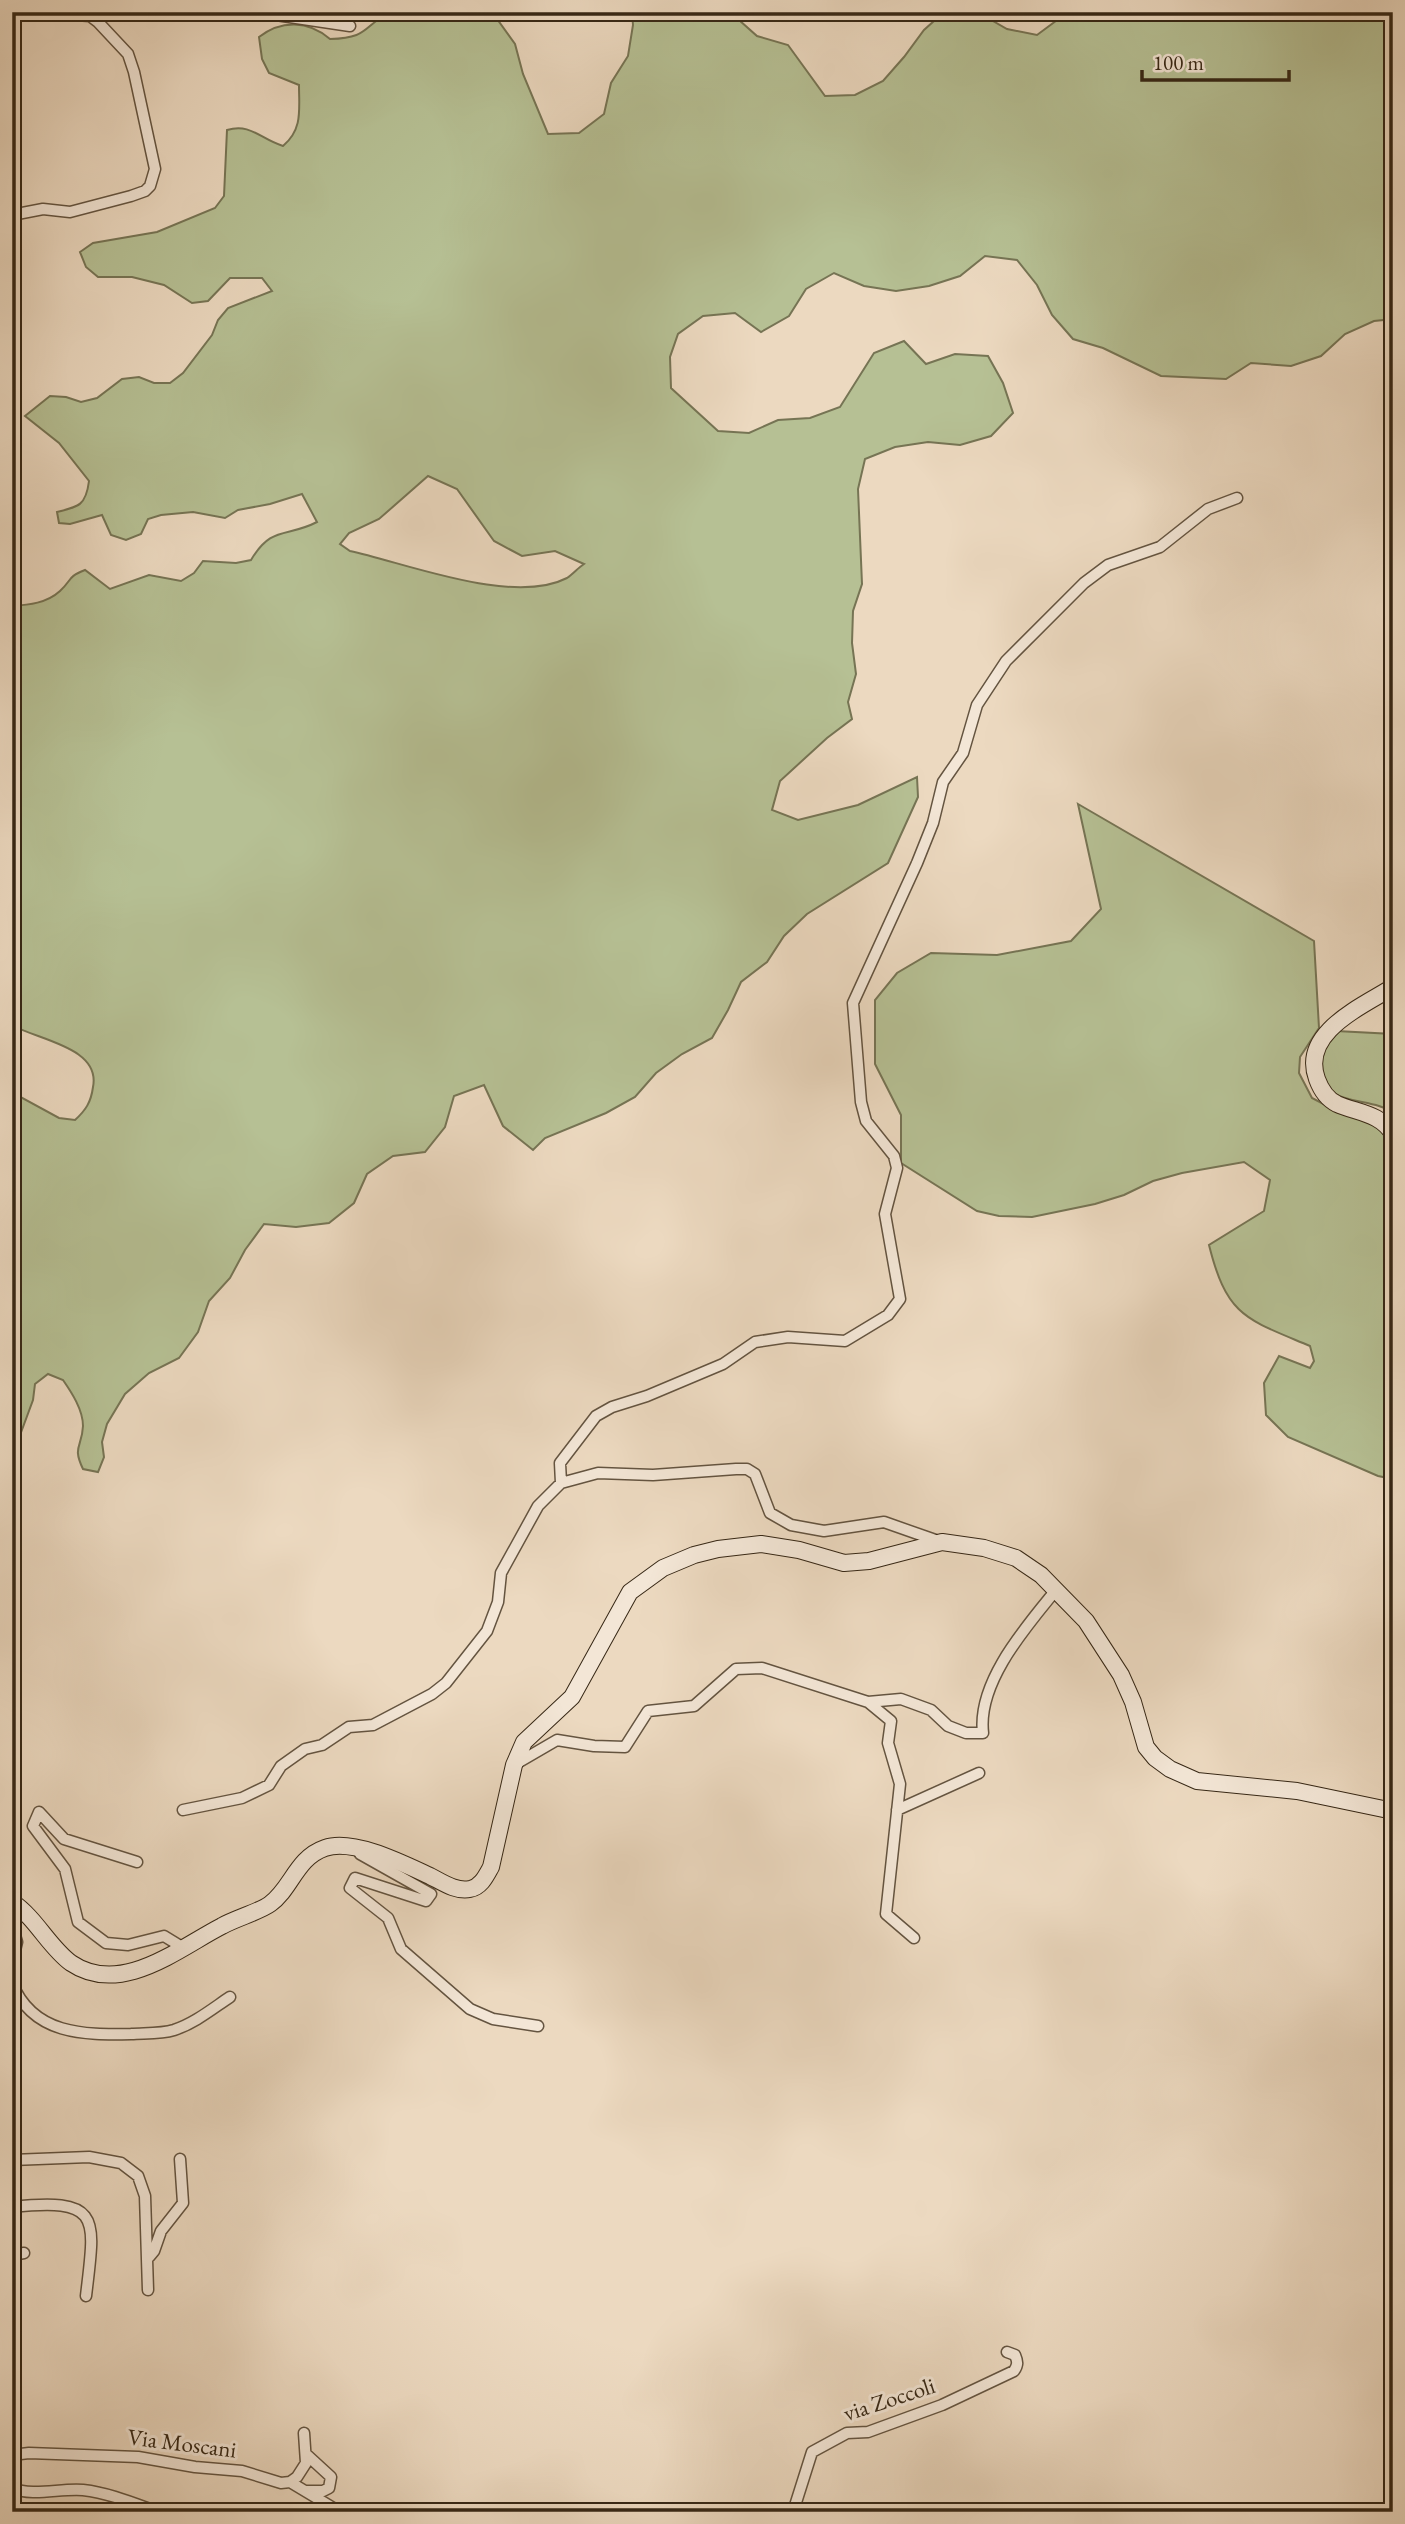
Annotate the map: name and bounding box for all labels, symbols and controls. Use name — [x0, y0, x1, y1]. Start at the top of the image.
scale bar — [1142, 38, 1290, 82]
text: 100 m — [1153, 49, 1204, 76]
street label: via Zoccoli — [839, 2370, 939, 2428]
street label: Via Moscani — [126, 2421, 239, 2465]

